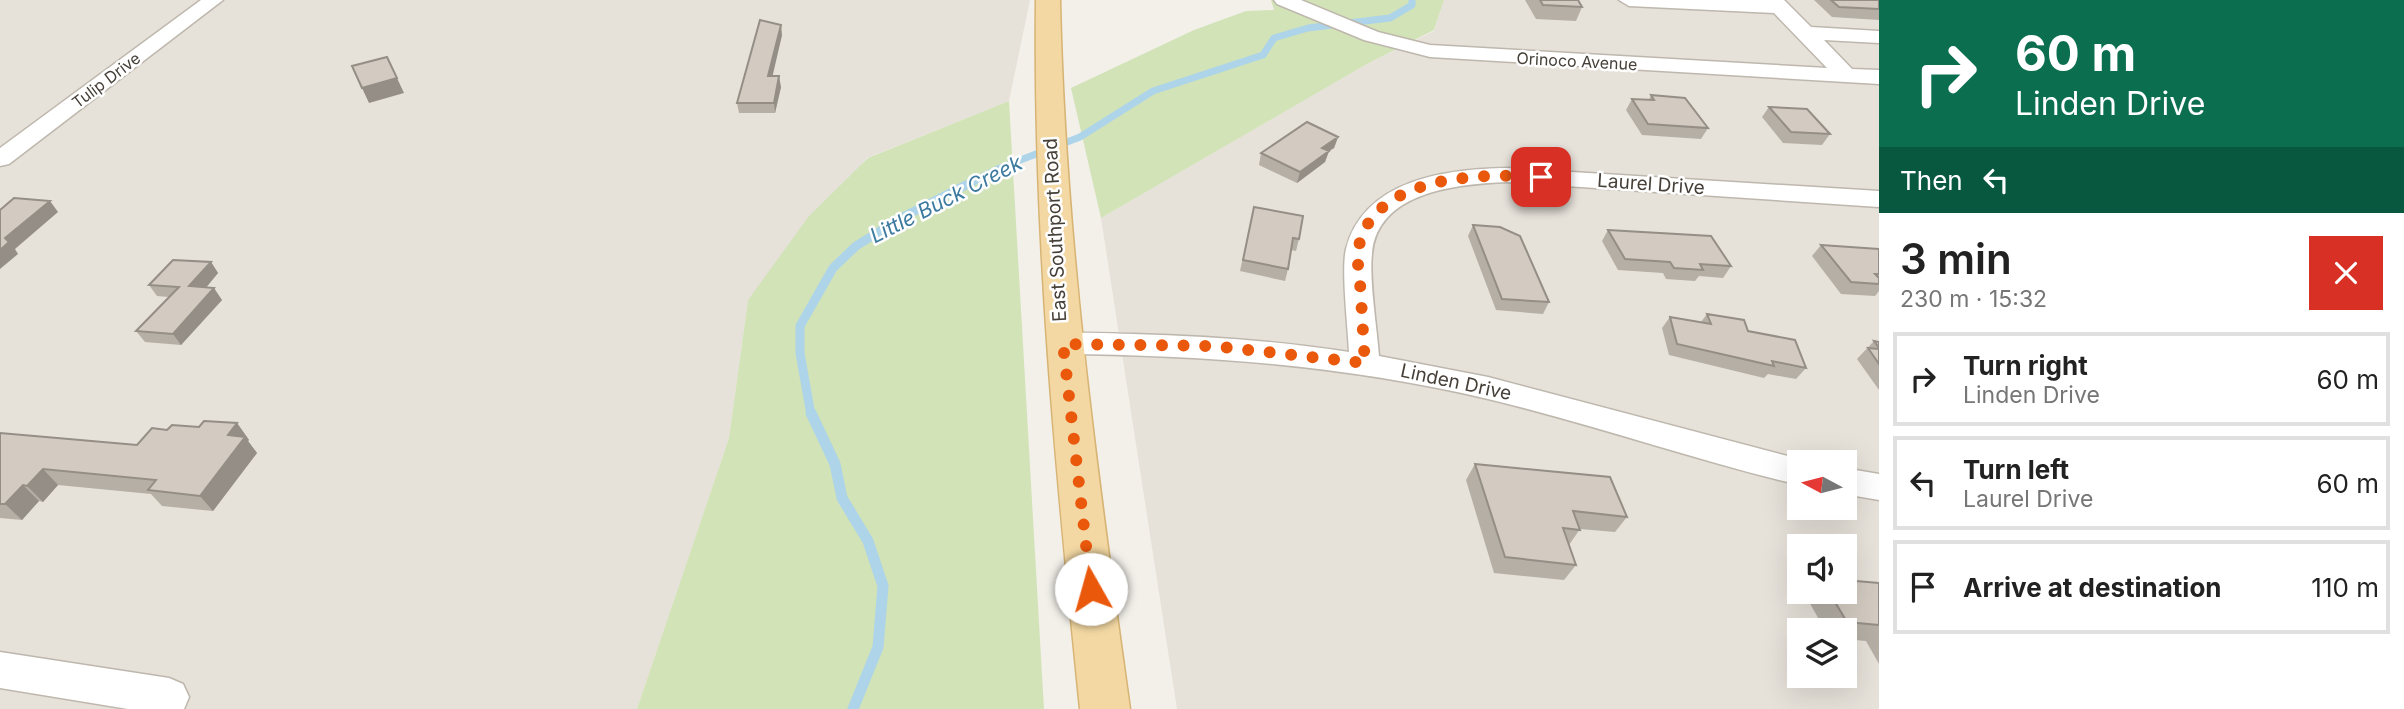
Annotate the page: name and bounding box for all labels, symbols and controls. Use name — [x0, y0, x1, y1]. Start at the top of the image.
text: 60 m — [2015, 24, 2136, 83]
icon: right — [1900, 28, 1991, 119]
street label: Tulip Drive — [68, 48, 144, 112]
street label: Orinoco Avenue — [1516, 48, 1638, 74]
text: Linden Drive — [2015, 84, 2205, 123]
street label: East Southport Road — [1039, 138, 1071, 322]
pin — [1511, 147, 1571, 207]
water label: Little Buck Creek — [866, 150, 1027, 248]
icon: arrive — [1522, 158, 1560, 196]
icon: left — [1977, 161, 2015, 199]
text: Then — [1900, 165, 1963, 196]
street label: Laurel Drive — [1597, 169, 1705, 199]
text: 3 min — [1900, 233, 2012, 284]
button: close — [2309, 236, 2383, 310]
text: 230 m · 15:32 — [1900, 285, 2047, 313]
text: Turn right — [1963, 350, 2088, 381]
street label: Linden Drive — [1398, 359, 1514, 405]
icon: right — [1904, 360, 1942, 398]
text: 60 m — [2316, 364, 2379, 395]
text: Linden Drive — [1963, 381, 2100, 409]
north arrow — [1787, 450, 1857, 520]
map controls — [1787, 450, 1857, 688]
text: Turn left — [1963, 454, 2069, 485]
icon: left — [1904, 464, 1942, 502]
text: 60 m — [2316, 468, 2379, 499]
text: Laurel Drive — [1963, 485, 2093, 513]
button: sound — [1787, 534, 1857, 604]
position arrow — [1054, 552, 1128, 626]
icon: arrive — [1904, 568, 1942, 606]
text: Arrive at destination — [1963, 572, 2222, 603]
text: 110 m — [2311, 572, 2379, 603]
button: layers — [1787, 618, 1857, 688]

